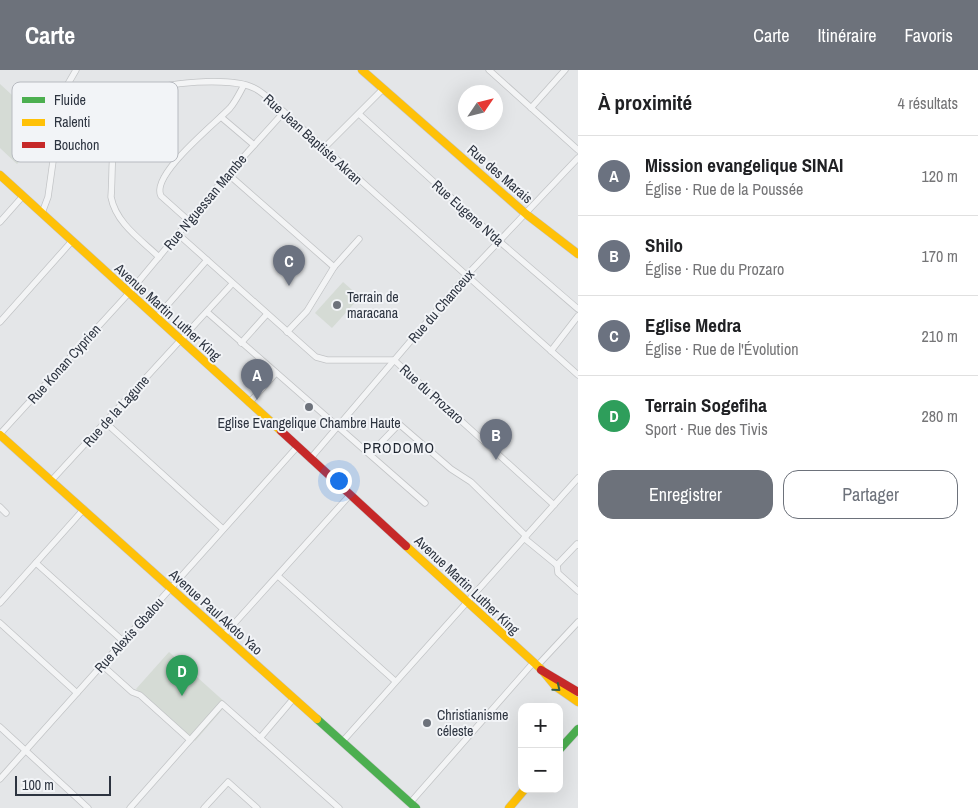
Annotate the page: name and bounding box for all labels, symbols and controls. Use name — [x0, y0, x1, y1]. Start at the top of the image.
text: Carte — [25, 19, 75, 51]
text: Carte — [753, 23, 789, 48]
text: Itinéraire — [817, 23, 877, 48]
text: Favoris — [905, 23, 953, 48]
legend — [12, 82, 178, 162]
north arrow — [458, 85, 503, 130]
text: À proximité — [598, 88, 692, 117]
street label: Rue Jean Baptiste Akran — [260, 90, 366, 188]
text: Fluide — [54, 91, 86, 109]
text: 4 résultats — [897, 92, 958, 114]
text: Ralenti — [54, 113, 90, 131]
text: Bouchon — [54, 136, 99, 154]
street label: Rue des Marais — [464, 141, 537, 208]
street label: Rue N'guessan Mambe — [160, 150, 250, 254]
text: Mission evangelique SINAI — [645, 152, 843, 178]
text: A — [609, 165, 619, 187]
text: 120 m — [922, 165, 958, 187]
street label: Rue Eugene N'da — [428, 176, 508, 250]
text: Église · Rue de la Poussée — [645, 178, 803, 200]
text: Shilo — [645, 232, 683, 258]
pin: C — [273, 245, 305, 286]
text: B — [609, 245, 619, 267]
text: 170 m — [922, 245, 958, 267]
text: Église · Rue du Prozaro — [645, 258, 784, 280]
street label: Avenue Martin Luther King — [110, 259, 225, 365]
street label: Rue du Chanceux — [404, 265, 478, 347]
place label: Terrain de maracana — [347, 288, 399, 322]
marker: Terrain de maracana — [331, 299, 343, 311]
text: Eglise Medra — [645, 312, 741, 338]
street label: Rue Konan Cyprien — [24, 321, 104, 407]
text: C — [609, 325, 619, 347]
text: 210 m — [922, 325, 958, 347]
text: Église · Rue de l'Évolution — [645, 338, 799, 360]
pin: A — [241, 359, 273, 400]
street label: Rue du Prozaro — [396, 360, 468, 428]
street label: Rue de la Lagune — [79, 371, 153, 451]
text: Terrain Sogefiha — [645, 392, 767, 418]
marker: Eglise Evangelique Chambre Haute — [303, 401, 315, 413]
text: D — [609, 405, 619, 427]
text: 280 m — [922, 405, 958, 427]
place label: Eglise Evangelique Chambre Haute — [217, 414, 401, 432]
text: Sport · Rue des Tivis — [645, 418, 768, 440]
pin: B — [480, 419, 512, 460]
district label: PRODOMO — [363, 437, 435, 458]
your location — [326, 468, 352, 494]
button: Enregistrer — [598, 470, 773, 519]
button: Partager — [783, 470, 958, 519]
street label: Avenue Martin Luther King — [410, 531, 524, 639]
street label: Avenue Paul Akoto Yao — [165, 565, 266, 659]
street label: Rue Alexis Gbalou — [90, 594, 168, 676]
pin: D — [166, 655, 198, 696]
one-way arrow — [551, 683, 560, 691]
map controls — [518, 703, 563, 793]
button: + — [518, 703, 563, 748]
place label: Christianisme céleste — [437, 706, 508, 740]
marker: Christianisme céleste — [421, 717, 433, 729]
button: − — [518, 748, 563, 793]
scale bar — [15, 773, 111, 796]
text: 100 m — [22, 776, 54, 794]

